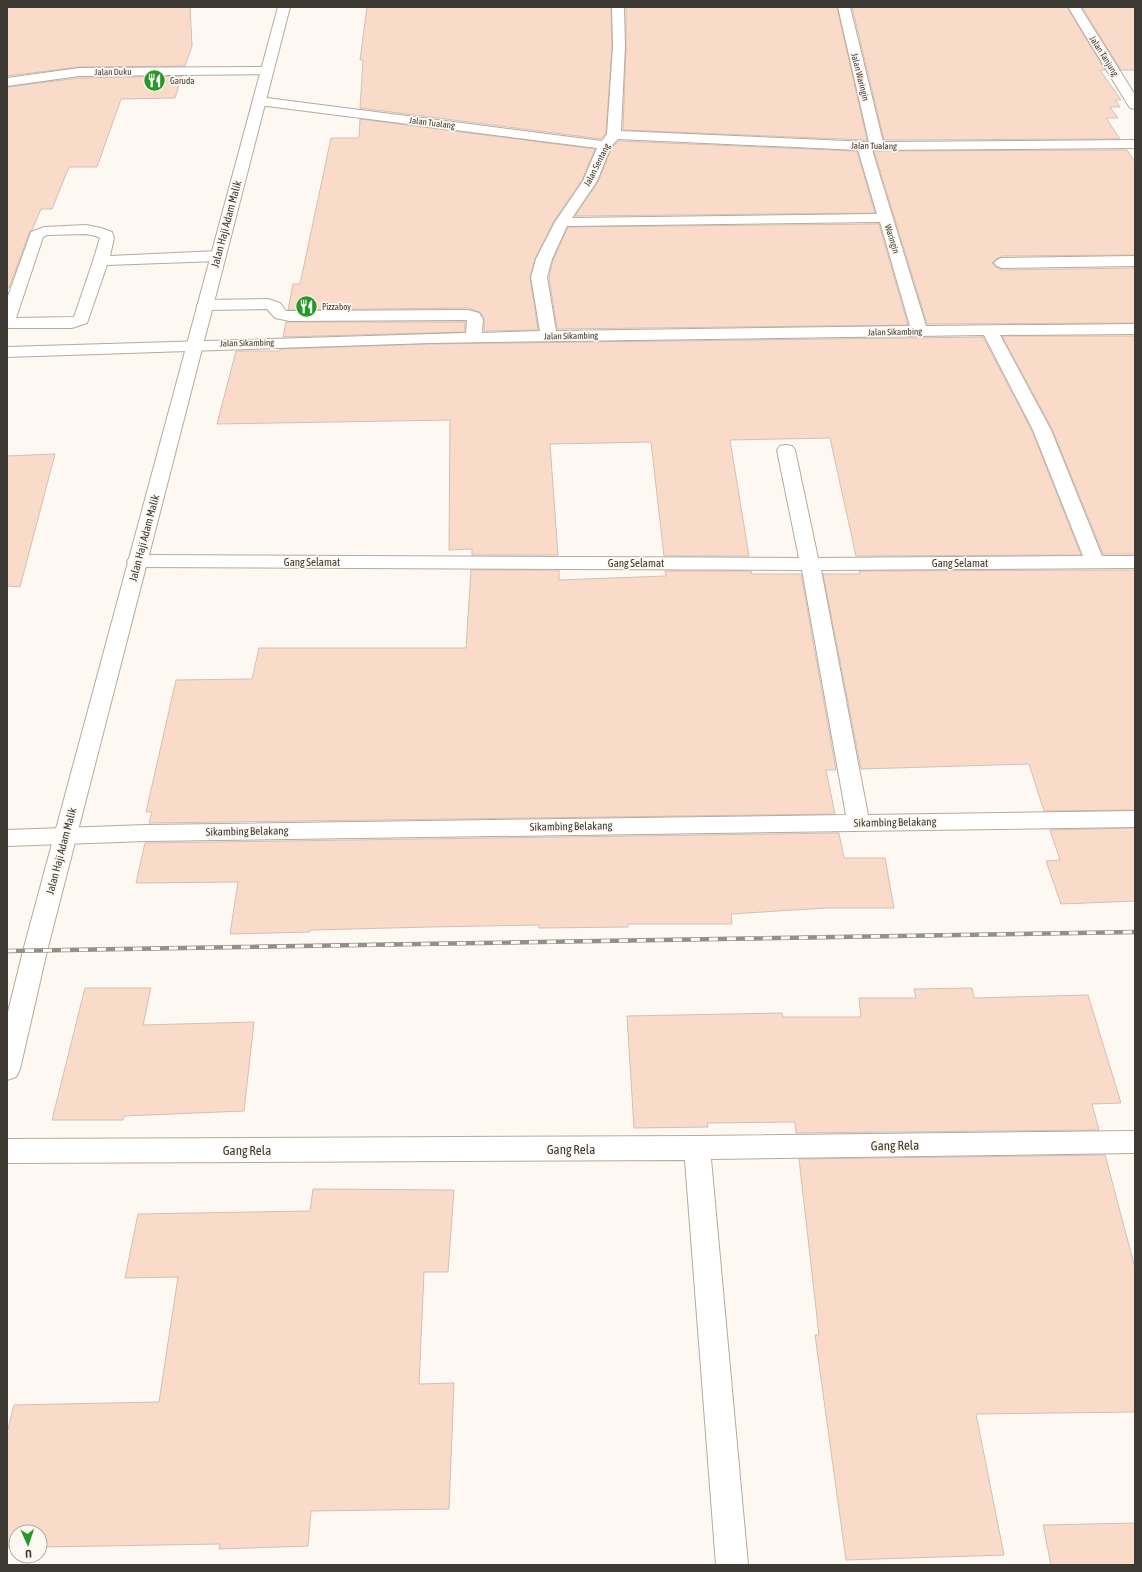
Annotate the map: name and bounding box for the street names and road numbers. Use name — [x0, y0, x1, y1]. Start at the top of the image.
street label: Jalan Tanjung — [1088, 34, 1120, 78]
street label: Jalan Waringin — [849, 52, 871, 102]
street label: Jalan Duku — [94, 67, 132, 77]
street label: Jalan Tualang — [409, 115, 456, 131]
street label: Jalan Tualang — [851, 141, 897, 151]
street label: Jalan Sentang — [582, 142, 612, 188]
street label: Jalan Haji Adam Malik — [209, 179, 243, 269]
street label: Waringin — [883, 223, 901, 255]
street label: Jalan Sikambing — [868, 327, 922, 337]
street label: Jalan Sikambing — [544, 331, 598, 341]
street label: Jalan Sikambing — [220, 338, 274, 348]
street label: Jalan Haji Adam Malik — [127, 493, 161, 583]
street label: Gang Selamat — [284, 556, 340, 568]
street label: Gang Selamat — [608, 557, 664, 569]
street label: Gang Selamat — [932, 557, 988, 569]
street label: Jalan Haji Adam Malik — [44, 806, 78, 896]
street label: Sikambing Belakang — [854, 815, 937, 829]
street label: Sikambing Belakang — [530, 819, 613, 833]
street label: Sikambing Belakang — [206, 824, 289, 838]
street label: Gang Rela — [871, 1138, 919, 1153]
street label: Gang Rela — [547, 1142, 595, 1157]
street label: Gang Rela — [223, 1143, 271, 1158]

